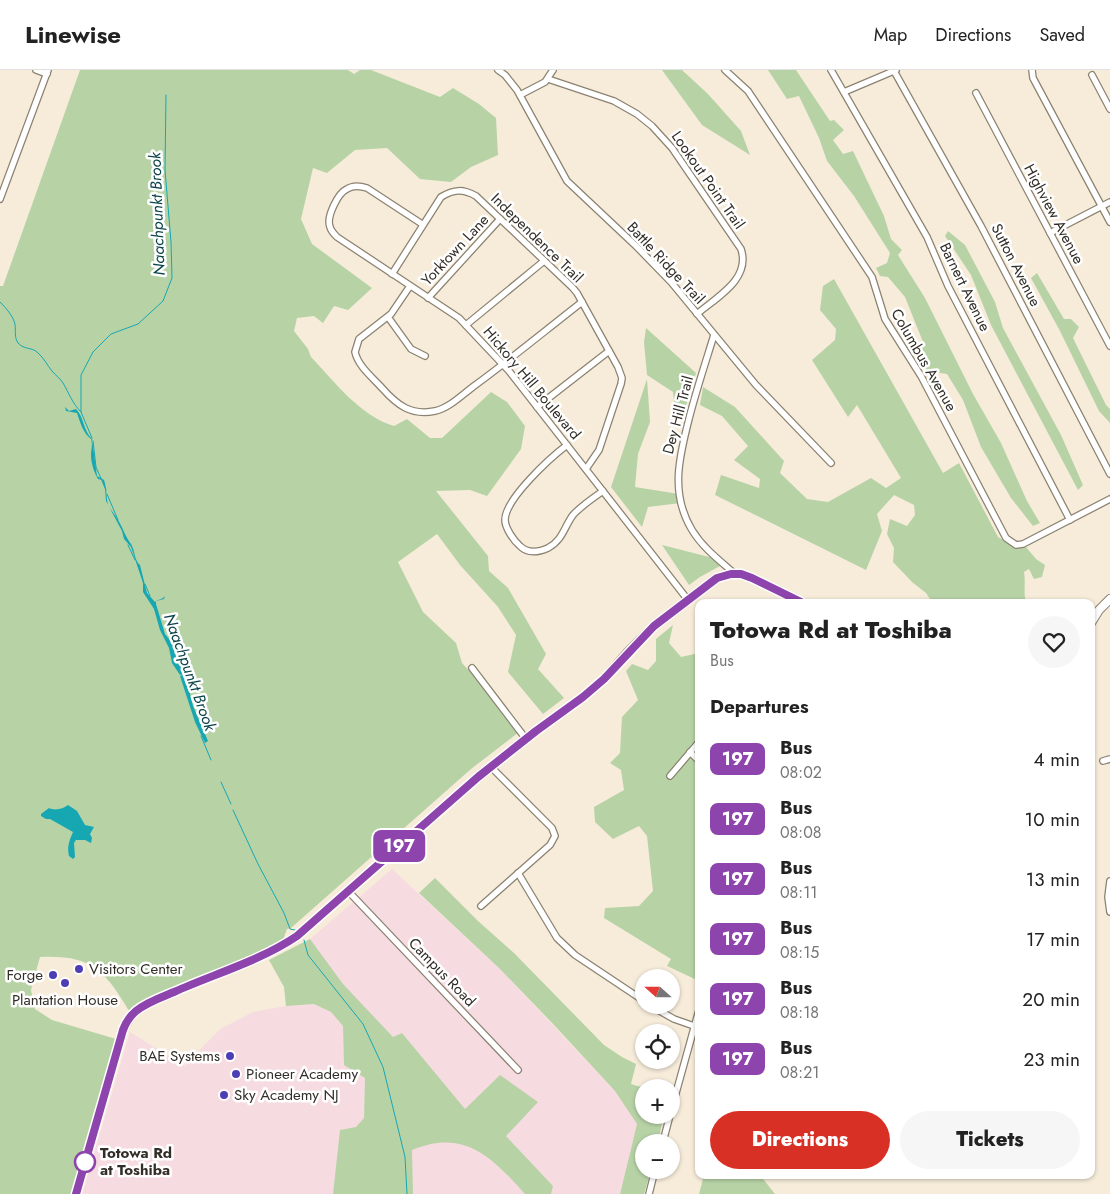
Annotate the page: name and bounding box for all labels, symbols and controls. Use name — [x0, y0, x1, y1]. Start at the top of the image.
text: Linewise — [25, 17, 121, 52]
text: Map — [874, 22, 907, 48]
text: Directions — [935, 22, 1011, 48]
text: Saved — [1039, 22, 1085, 48]
street label: Lookout Point Trail — [666, 127, 750, 233]
water label: Naachpunkt Brook — [143, 151, 171, 276]
street label: Highview Avenue — [1018, 160, 1090, 268]
street label: Independence Trail — [486, 188, 588, 288]
street label: Yorktown Lane — [416, 209, 494, 291]
street label: Battle Ridge Trail — [622, 217, 710, 309]
street label: Sutton Avenue — [986, 220, 1046, 311]
street label: Barnert Avenue — [934, 239, 996, 335]
street label: Columbus Avenue — [886, 305, 962, 416]
street label: Hickory Hill Boulevard — [478, 322, 586, 444]
street label: Dey Hill Trail — [657, 373, 699, 457]
water label: Naachpunkt Brook — [158, 610, 222, 735]
text: Totowa Rd at Toshiba — [710, 612, 952, 647]
button: heart — [1028, 616, 1080, 668]
text: Bus — [710, 649, 734, 672]
text: Departures — [710, 693, 809, 720]
text: Bus — [780, 734, 812, 761]
text: 197 — [722, 746, 753, 772]
text: 4 min — [1033, 746, 1080, 773]
text: 08:02 — [780, 761, 822, 784]
text: Bus — [780, 794, 812, 821]
text: 197 — [722, 806, 753, 832]
text: 10 min — [1025, 806, 1080, 833]
text: 08:08 — [780, 821, 821, 844]
line badge: 197 — [370, 830, 428, 862]
text: 197 — [383, 833, 415, 859]
text: Bus — [780, 854, 812, 881]
text: 197 — [722, 866, 753, 892]
text: 13 min — [1026, 866, 1080, 893]
text: 08:11 — [780, 881, 818, 904]
text: Bus — [780, 914, 812, 941]
text: 197 — [722, 926, 753, 952]
text: 17 min — [1026, 926, 1080, 953]
street label: Campus Road — [403, 933, 481, 1011]
text: 08:15 — [780, 941, 819, 964]
place label: Visitors Center — [89, 958, 183, 980]
marker: Visitors Center — [73, 963, 85, 975]
place label: Forge — [7, 964, 43, 986]
marker: Forge — [47, 969, 59, 981]
north arrow — [635, 969, 680, 1014]
map controls — [635, 969, 680, 1179]
text: Bus — [780, 974, 812, 1001]
marker: Plantation House — [59, 977, 71, 989]
text: 197 — [722, 986, 753, 1012]
text: 20 min — [1022, 986, 1080, 1013]
place label: Plantation House — [12, 989, 118, 1011]
text: 08:18 — [780, 1001, 819, 1024]
button: locate — [635, 1024, 680, 1069]
text: Bus — [780, 1034, 812, 1061]
place label: BAE Systems — [139, 1045, 220, 1067]
text: 197 — [722, 1046, 753, 1072]
text: 23 min — [1023, 1046, 1080, 1073]
marker: BAE Systems — [224, 1050, 236, 1062]
text: 08:21 — [780, 1061, 819, 1084]
place label: Pioneer Academy — [246, 1063, 358, 1085]
marker: Pioneer Academy — [230, 1068, 242, 1080]
button: + — [635, 1079, 680, 1124]
place label: Sky Academy NJ — [234, 1084, 339, 1106]
marker: Sky Academy NJ — [218, 1089, 230, 1101]
button: Directions — [710, 1111, 890, 1169]
button: Tickets — [900, 1111, 1080, 1169]
button: − — [635, 1134, 680, 1179]
place label: Totowa Rd at Toshiba — [100, 1142, 172, 1181]
marker: Totowa Rd at Toshiba — [74, 1151, 96, 1173]

